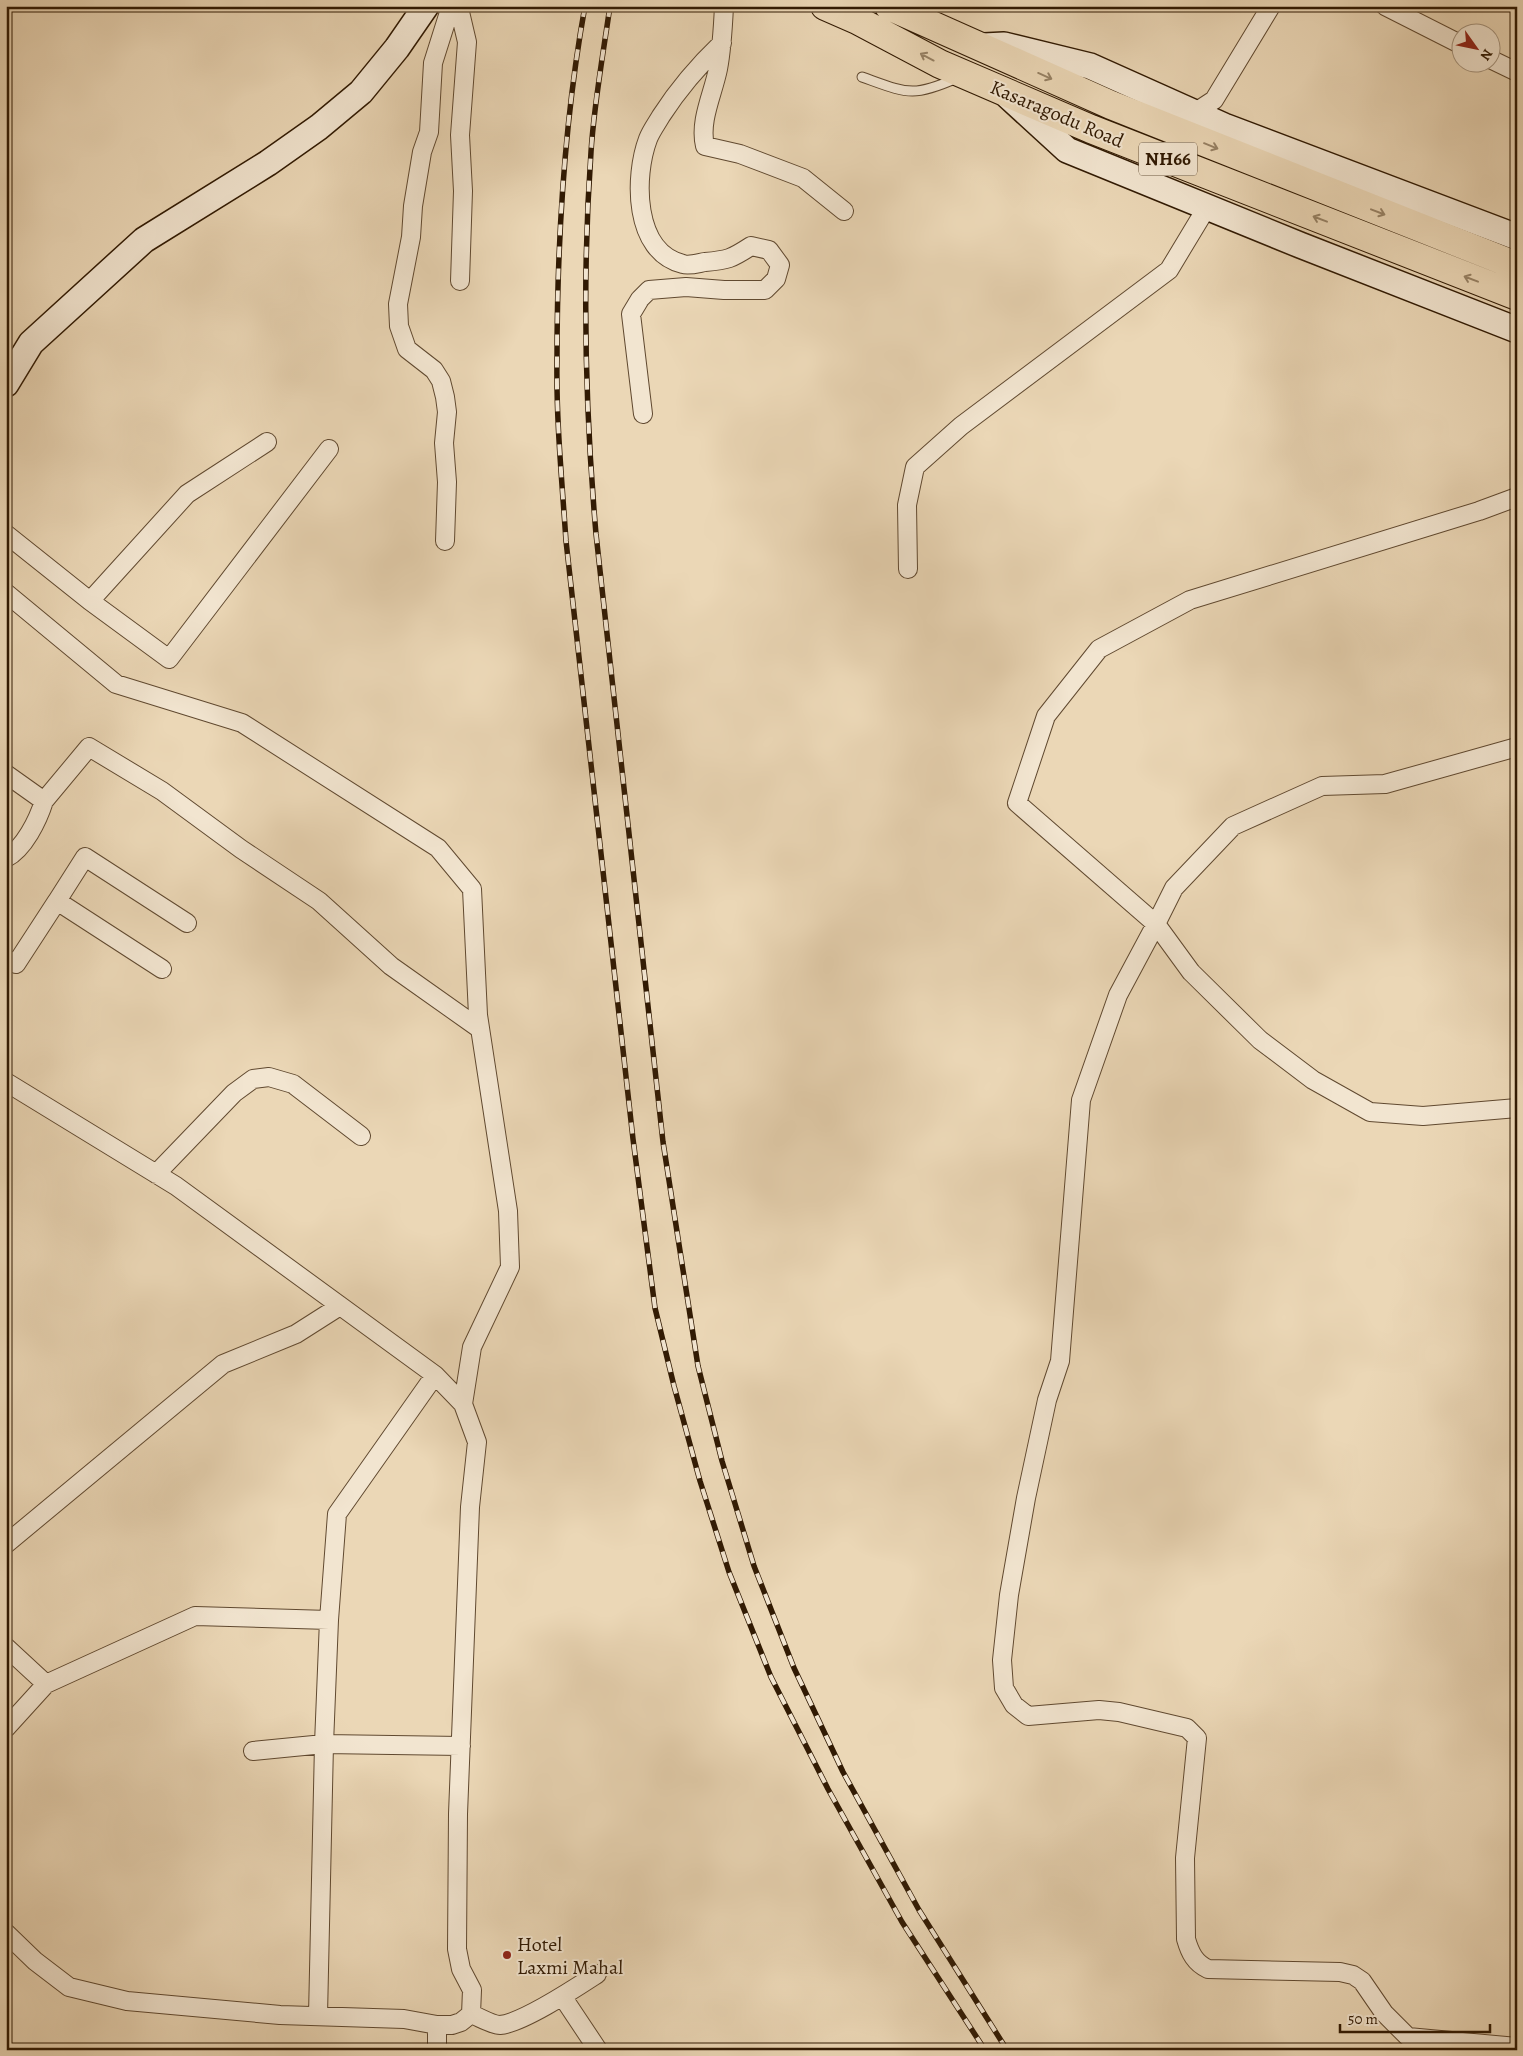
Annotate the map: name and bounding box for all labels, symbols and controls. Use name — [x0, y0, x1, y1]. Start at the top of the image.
north arrow — [1450, 22, 1500, 72]
text: N — [1476, 45, 1497, 64]
one-way arrow — [920, 52, 935, 62]
one-way arrow — [1037, 72, 1052, 81]
street label: Kasaragodu Road — [986, 74, 1128, 154]
road number: NH66 — [1139, 142, 1197, 176]
one-way arrow — [1203, 142, 1218, 151]
one-way arrow — [1370, 208, 1385, 217]
one-way arrow — [1313, 214, 1328, 224]
one-way arrow — [1464, 273, 1479, 282]
place label: Hotel Laxmi Mahal — [517, 1931, 623, 1981]
marker: Hotel Laxmi Mahal — [501, 1949, 513, 1961]
scale bar — [1340, 2001, 1490, 2033]
text: 50 m — [1348, 2009, 1378, 2029]

